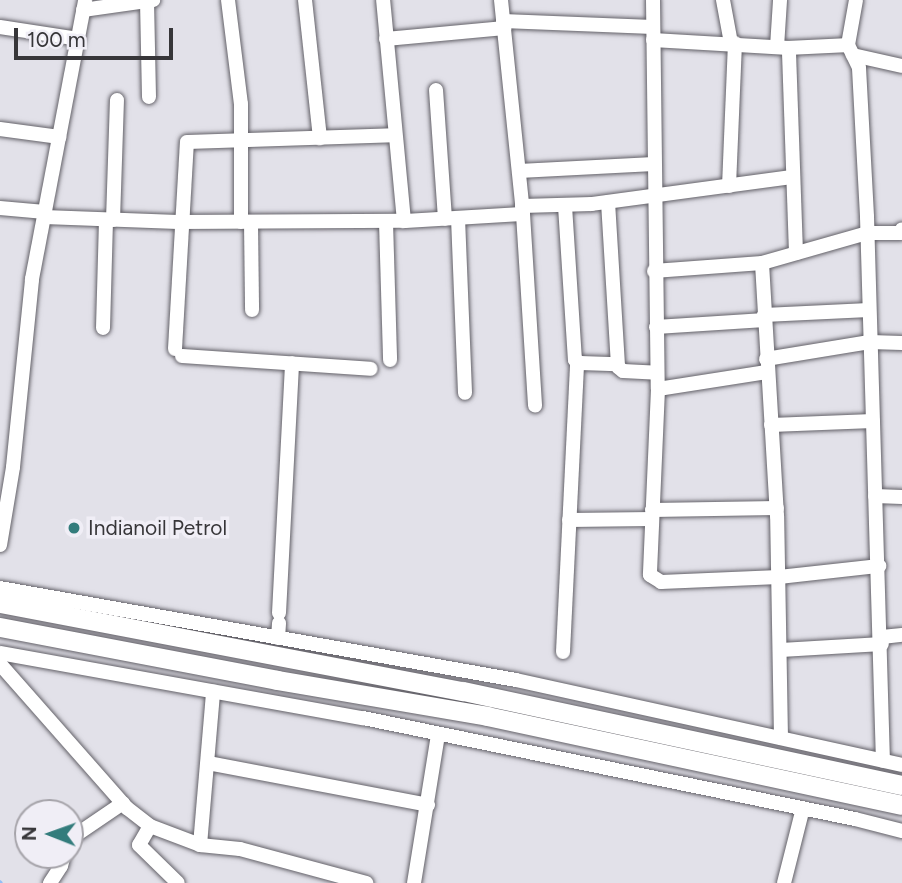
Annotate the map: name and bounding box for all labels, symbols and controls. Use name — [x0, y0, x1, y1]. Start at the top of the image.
scale bar — [18, 14, 177, 58]
text: 100 m — [27, 27, 86, 52]
place label: Indianoil Petrol — [88, 515, 227, 541]
marker: Indianoil Petrol — [66, 520, 82, 536]
north arrow — [14, 799, 84, 869]
text: N — [18, 826, 41, 841]

